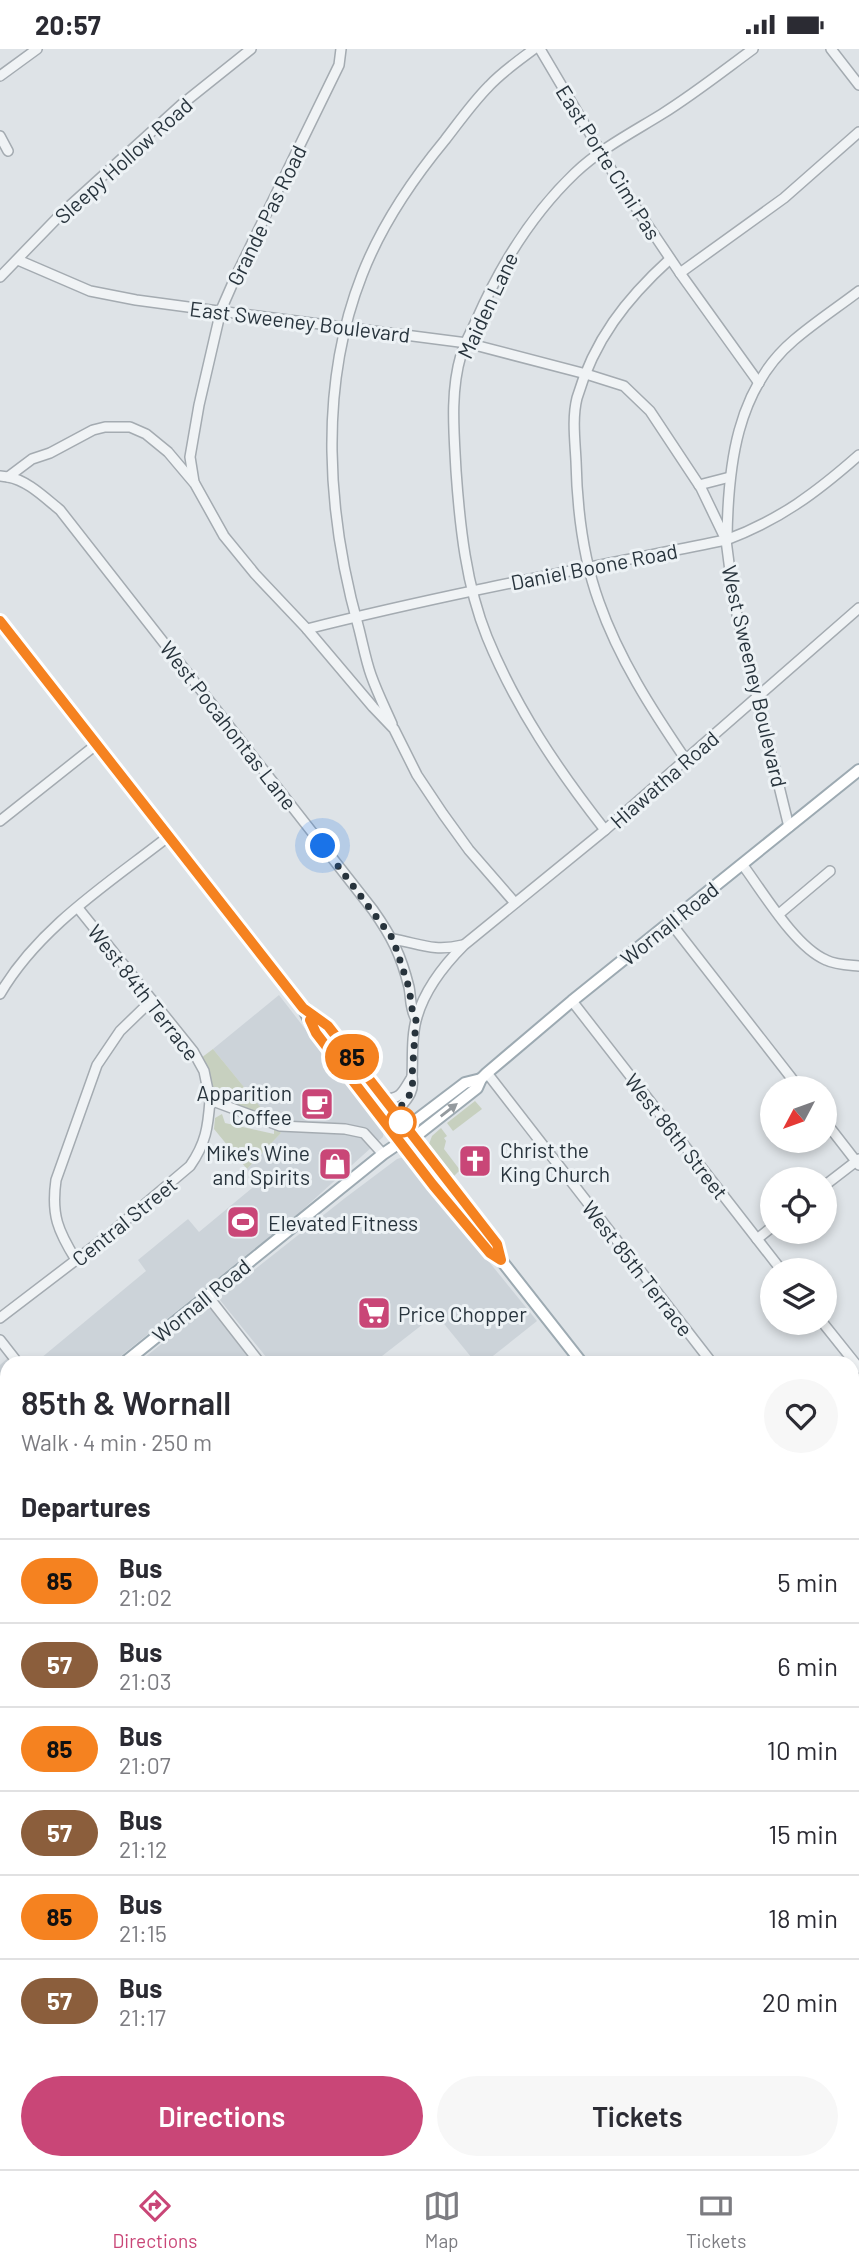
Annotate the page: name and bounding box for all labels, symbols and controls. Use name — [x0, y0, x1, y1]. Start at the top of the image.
text: 20:57 — [35, 9, 101, 40]
street label: East Porte Cimi Pas — [551, 80, 667, 244]
street label: Sleepy Hollow Road — [49, 92, 197, 228]
street label: Grande Pas Road — [221, 141, 311, 289]
street label: Maiden Lane — [452, 248, 522, 362]
street label: East Sweeney Boulevard — [188, 295, 412, 347]
street label: Daniel Boone Road — [508, 538, 680, 594]
street label: West Sweeney Boulevard — [717, 563, 793, 789]
street label: West Pocahontas Lane — [155, 636, 303, 814]
street label: Hiawatha Road — [605, 725, 723, 833]
your location — [305, 828, 340, 863]
street label: Wornall Road — [615, 876, 723, 970]
street label: West 84th Terrace — [83, 919, 205, 1065]
line badge: 85 — [320, 1034, 384, 1080]
text: 85 — [339, 1042, 365, 1071]
street label: West 86th Street — [620, 1068, 734, 1204]
north arrow — [760, 1076, 836, 1153]
map controls — [760, 1076, 837, 1335]
place label: Apparition Coffee — [197, 1080, 292, 1129]
cafe icon: Apparition Coffee — [298, 1085, 336, 1123]
one-way arrow — [440, 1103, 457, 1118]
unlabelled marker — [386, 1107, 416, 1137]
place label: Christ the King Church — [500, 1137, 610, 1186]
place label: Mike's Wine and Spirits — [206, 1140, 310, 1189]
church icon: Christ the King Church — [456, 1142, 494, 1180]
shop icon: Mike's Wine and Spirits — [316, 1145, 354, 1183]
button: locate — [760, 1167, 837, 1244]
street label: Central Street — [67, 1171, 181, 1271]
street label: West 85th Terrace — [577, 1195, 699, 1341]
sports icon: Elevated Fitness — [224, 1203, 262, 1241]
place label: Elevated Fitness — [268, 1210, 418, 1235]
street label: Wornall Road — [147, 1253, 255, 1347]
button: layers — [760, 1258, 837, 1335]
supermarket icon: Price Chopper — [355, 1294, 393, 1332]
place label: Price Chopper — [398, 1301, 527, 1326]
button: heart — [764, 1379, 838, 1453]
text: 85th & Wornall — [21, 1382, 231, 1422]
text: Walk · 4 min · 250 m — [21, 1428, 212, 1456]
text: Departures — [21, 1491, 151, 1522]
text: Bus — [119, 1552, 162, 1583]
text: 85 — [47, 1566, 72, 1595]
text: 5 min — [777, 1566, 838, 1597]
text: 21:02 — [119, 1583, 172, 1611]
text: Bus — [119, 1636, 162, 1667]
text: 57 — [47, 1650, 72, 1679]
text: 6 min — [777, 1650, 838, 1681]
text: 21:03 — [119, 1667, 172, 1695]
text: Bus — [119, 1720, 162, 1751]
text: 85 — [47, 1734, 72, 1763]
text: 10 min — [767, 1734, 838, 1765]
text: 21:07 — [119, 1751, 171, 1779]
text: Bus — [119, 1804, 162, 1835]
text: 57 — [47, 1818, 72, 1847]
text: 15 min — [768, 1818, 838, 1849]
text: 21:12 — [119, 1835, 167, 1863]
text: Bus — [119, 1888, 162, 1919]
text: 85 — [47, 1902, 72, 1931]
text: 18 min — [768, 1902, 838, 1933]
text: 21:15 — [119, 1919, 167, 1947]
text: Bus — [119, 1972, 162, 2003]
text: 57 — [47, 1986, 72, 2015]
text: 20 min — [762, 1986, 838, 2017]
text: 21:17 — [119, 2003, 166, 2031]
button: Directions — [21, 2076, 423, 2156]
button: Tickets — [437, 2076, 838, 2156]
tab: Directions — [113, 2187, 198, 2252]
tab: Map — [423, 2187, 461, 2252]
tab: Tickets — [686, 2187, 746, 2252]

